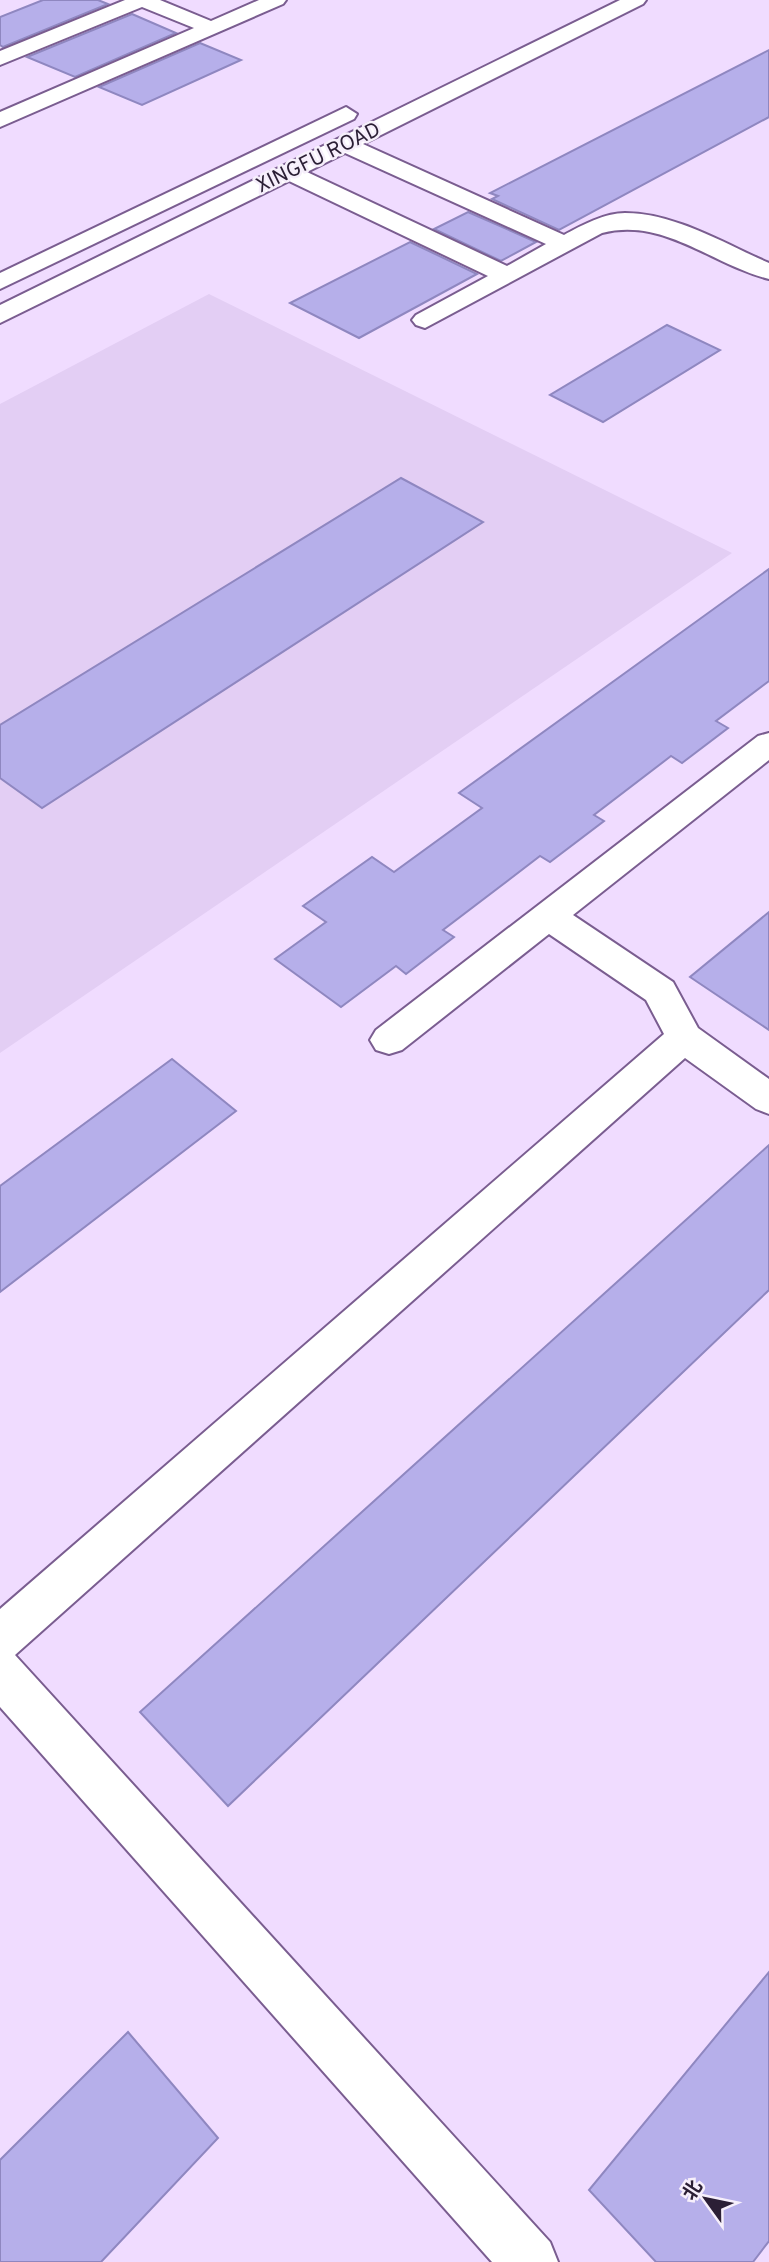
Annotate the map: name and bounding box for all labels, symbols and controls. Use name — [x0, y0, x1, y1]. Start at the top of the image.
street label: XINGFU ROAD — [252, 117, 385, 200]
north arrow — [671, 2164, 741, 2234]
text: 北 — [678, 2176, 709, 2205]

